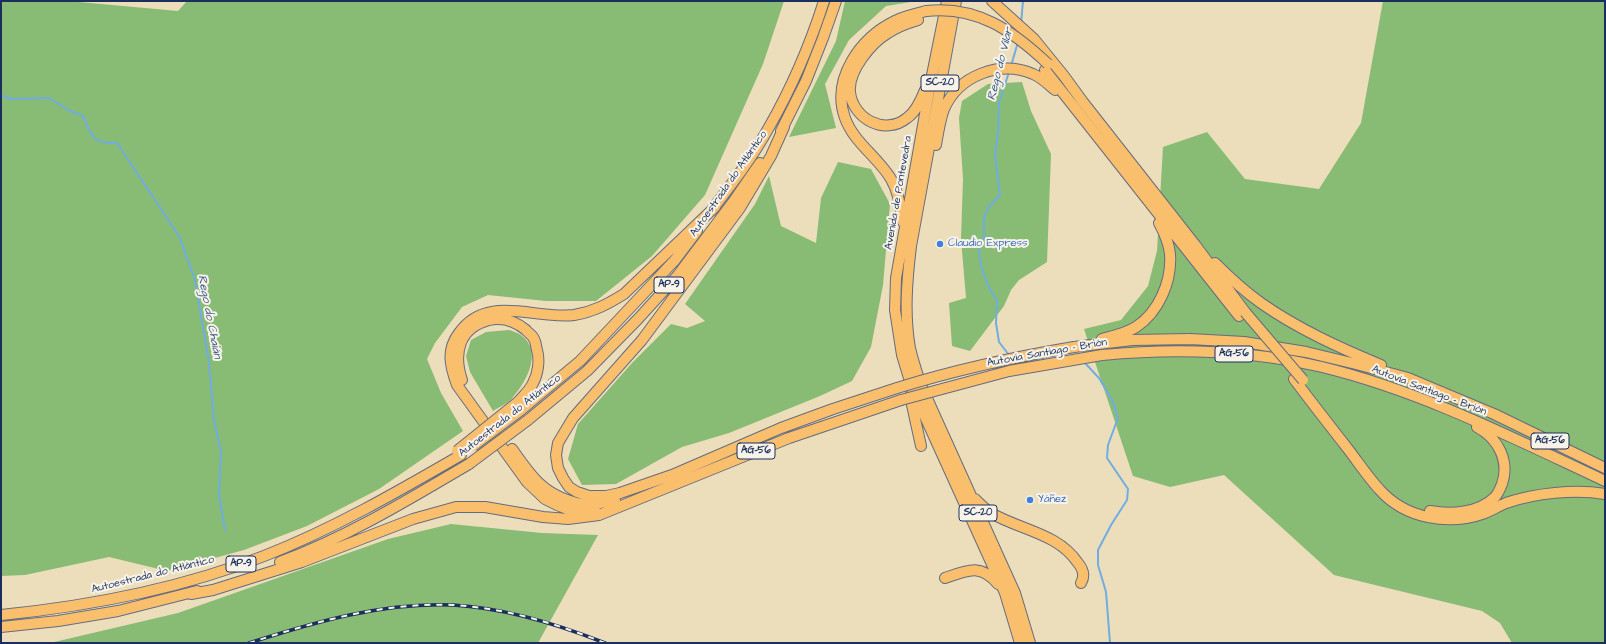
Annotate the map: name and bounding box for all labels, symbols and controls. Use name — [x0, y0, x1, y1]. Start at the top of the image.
water label: Rego do Vilar — [985, 26, 1017, 102]
road number: SC-20 — [921, 75, 959, 91]
street label: Autoestrada do Atlántico — [687, 128, 771, 240]
street label: Avenida de Pontevedra — [882, 135, 916, 251]
place label: Claudio Express — [948, 237, 1027, 251]
marker: Claudio Express — [935, 239, 945, 249]
water label: Rego do Chaián — [194, 274, 224, 360]
road number: AP-9 — [654, 277, 684, 293]
street label: Autovía Santiago - Brión — [986, 336, 1108, 370]
road number: AG-56 — [1215, 346, 1253, 362]
street label: Autovía Santiago - Brión — [1370, 363, 1488, 419]
street label: Autoestrada do Atlántico — [456, 372, 564, 460]
road number: AG-56 — [1531, 433, 1569, 449]
road number: AG-56 — [737, 443, 775, 459]
place label: Yáñez — [1038, 493, 1066, 507]
marker: Yáñez — [1025, 495, 1035, 505]
road number: SC-20 — [959, 505, 997, 521]
street label: Autoestrada do Atlántico — [90, 553, 216, 597]
road number: AP-9 — [226, 556, 256, 572]

